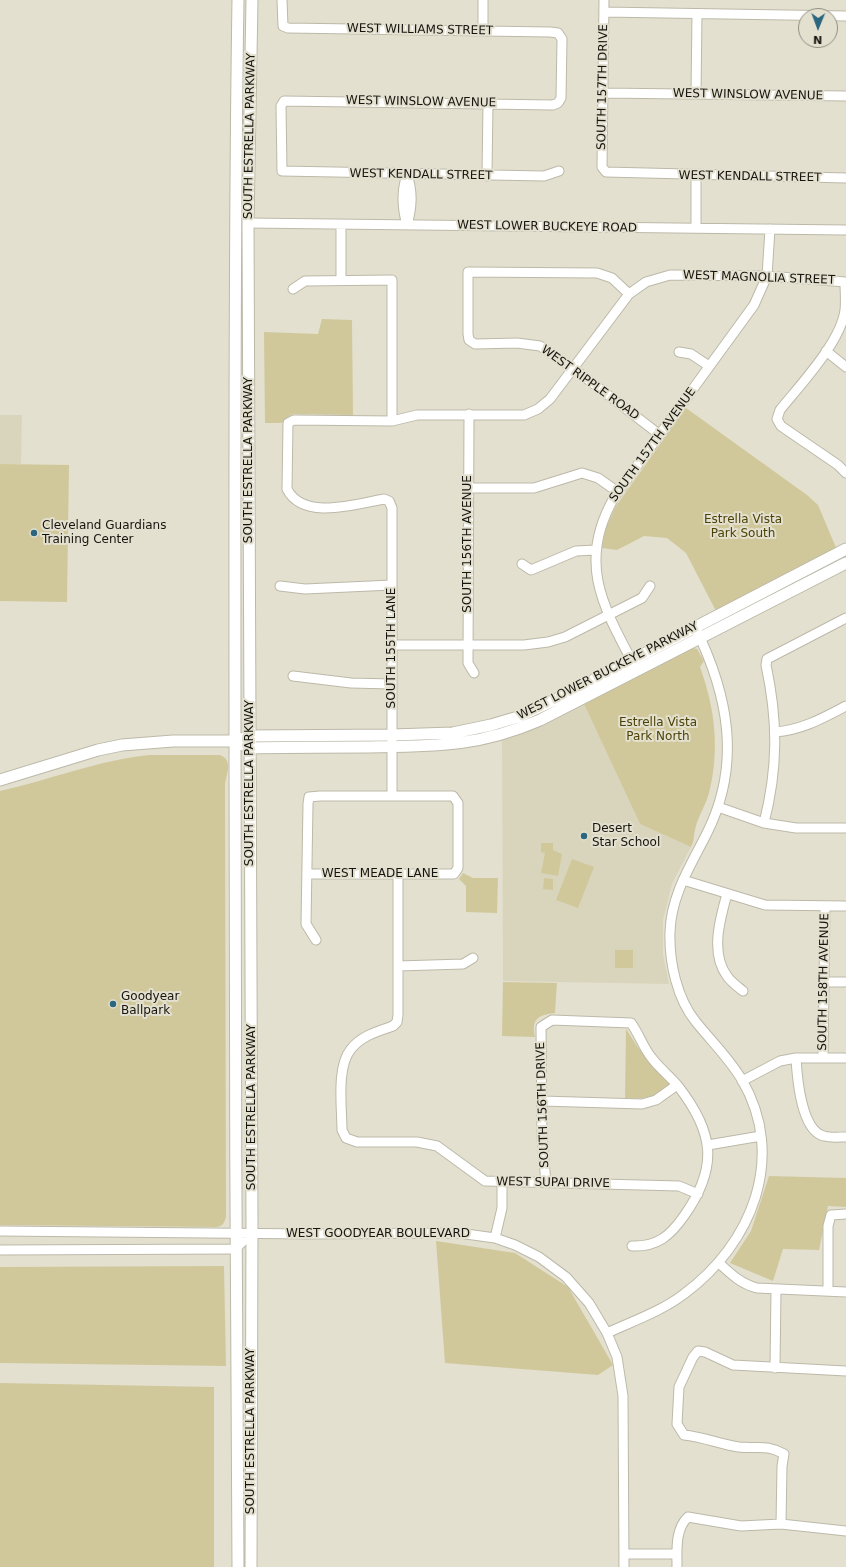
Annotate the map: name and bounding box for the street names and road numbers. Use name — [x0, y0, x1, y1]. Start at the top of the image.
street label: WEST WILLIAMS STREET — [347, 22, 493, 38]
street label: SOUTH 157TH DRIVE — [595, 24, 611, 150]
street label: SOUTH ESTRELLA PARKWAY — [241, 53, 259, 219]
street label: WEST WINSLOW AVENUE — [673, 86, 823, 104]
street label: WEST WINSLOW AVENUE — [346, 93, 496, 111]
street label: WEST KENDALL STREET — [349, 167, 493, 183]
street label: WEST KENDALL STREET — [678, 169, 822, 185]
street label: WEST LOWER BUCKEYE ROAD — [457, 218, 637, 236]
street label: WEST MAGNOLIA STREET — [683, 268, 835, 288]
street label: WEST RIPPLE ROAD — [538, 343, 642, 423]
street label: SOUTH ESTRELLA PARKWAY — [242, 377, 256, 543]
street label: SOUTH 157TH AVENUE — [607, 385, 699, 505]
street label: SOUTH 156TH AVENUE — [461, 475, 475, 613]
street label: SOUTH 155TH LANE — [385, 588, 399, 708]
street label: WEST LOWER BUCKEYE PARKWAY — [515, 619, 701, 723]
street label: SOUTH ESTRELLA PARKWAY — [243, 700, 257, 866]
street label: WEST MEADE LANE — [322, 867, 438, 881]
street label: SOUTH 158TH AVENUE — [816, 913, 832, 1051]
street label: SOUTH ESTRELLA PARKWAY — [245, 1024, 259, 1190]
street label: SOUTH 156TH DRIVE — [534, 1042, 552, 1168]
street label: WEST SUPAI DRIVE — [496, 1175, 610, 1191]
street label: WEST GOODYEAR BOULEVARD — [286, 1227, 470, 1241]
street label: SOUTH ESTRELLA PARKWAY — [244, 1348, 258, 1514]

